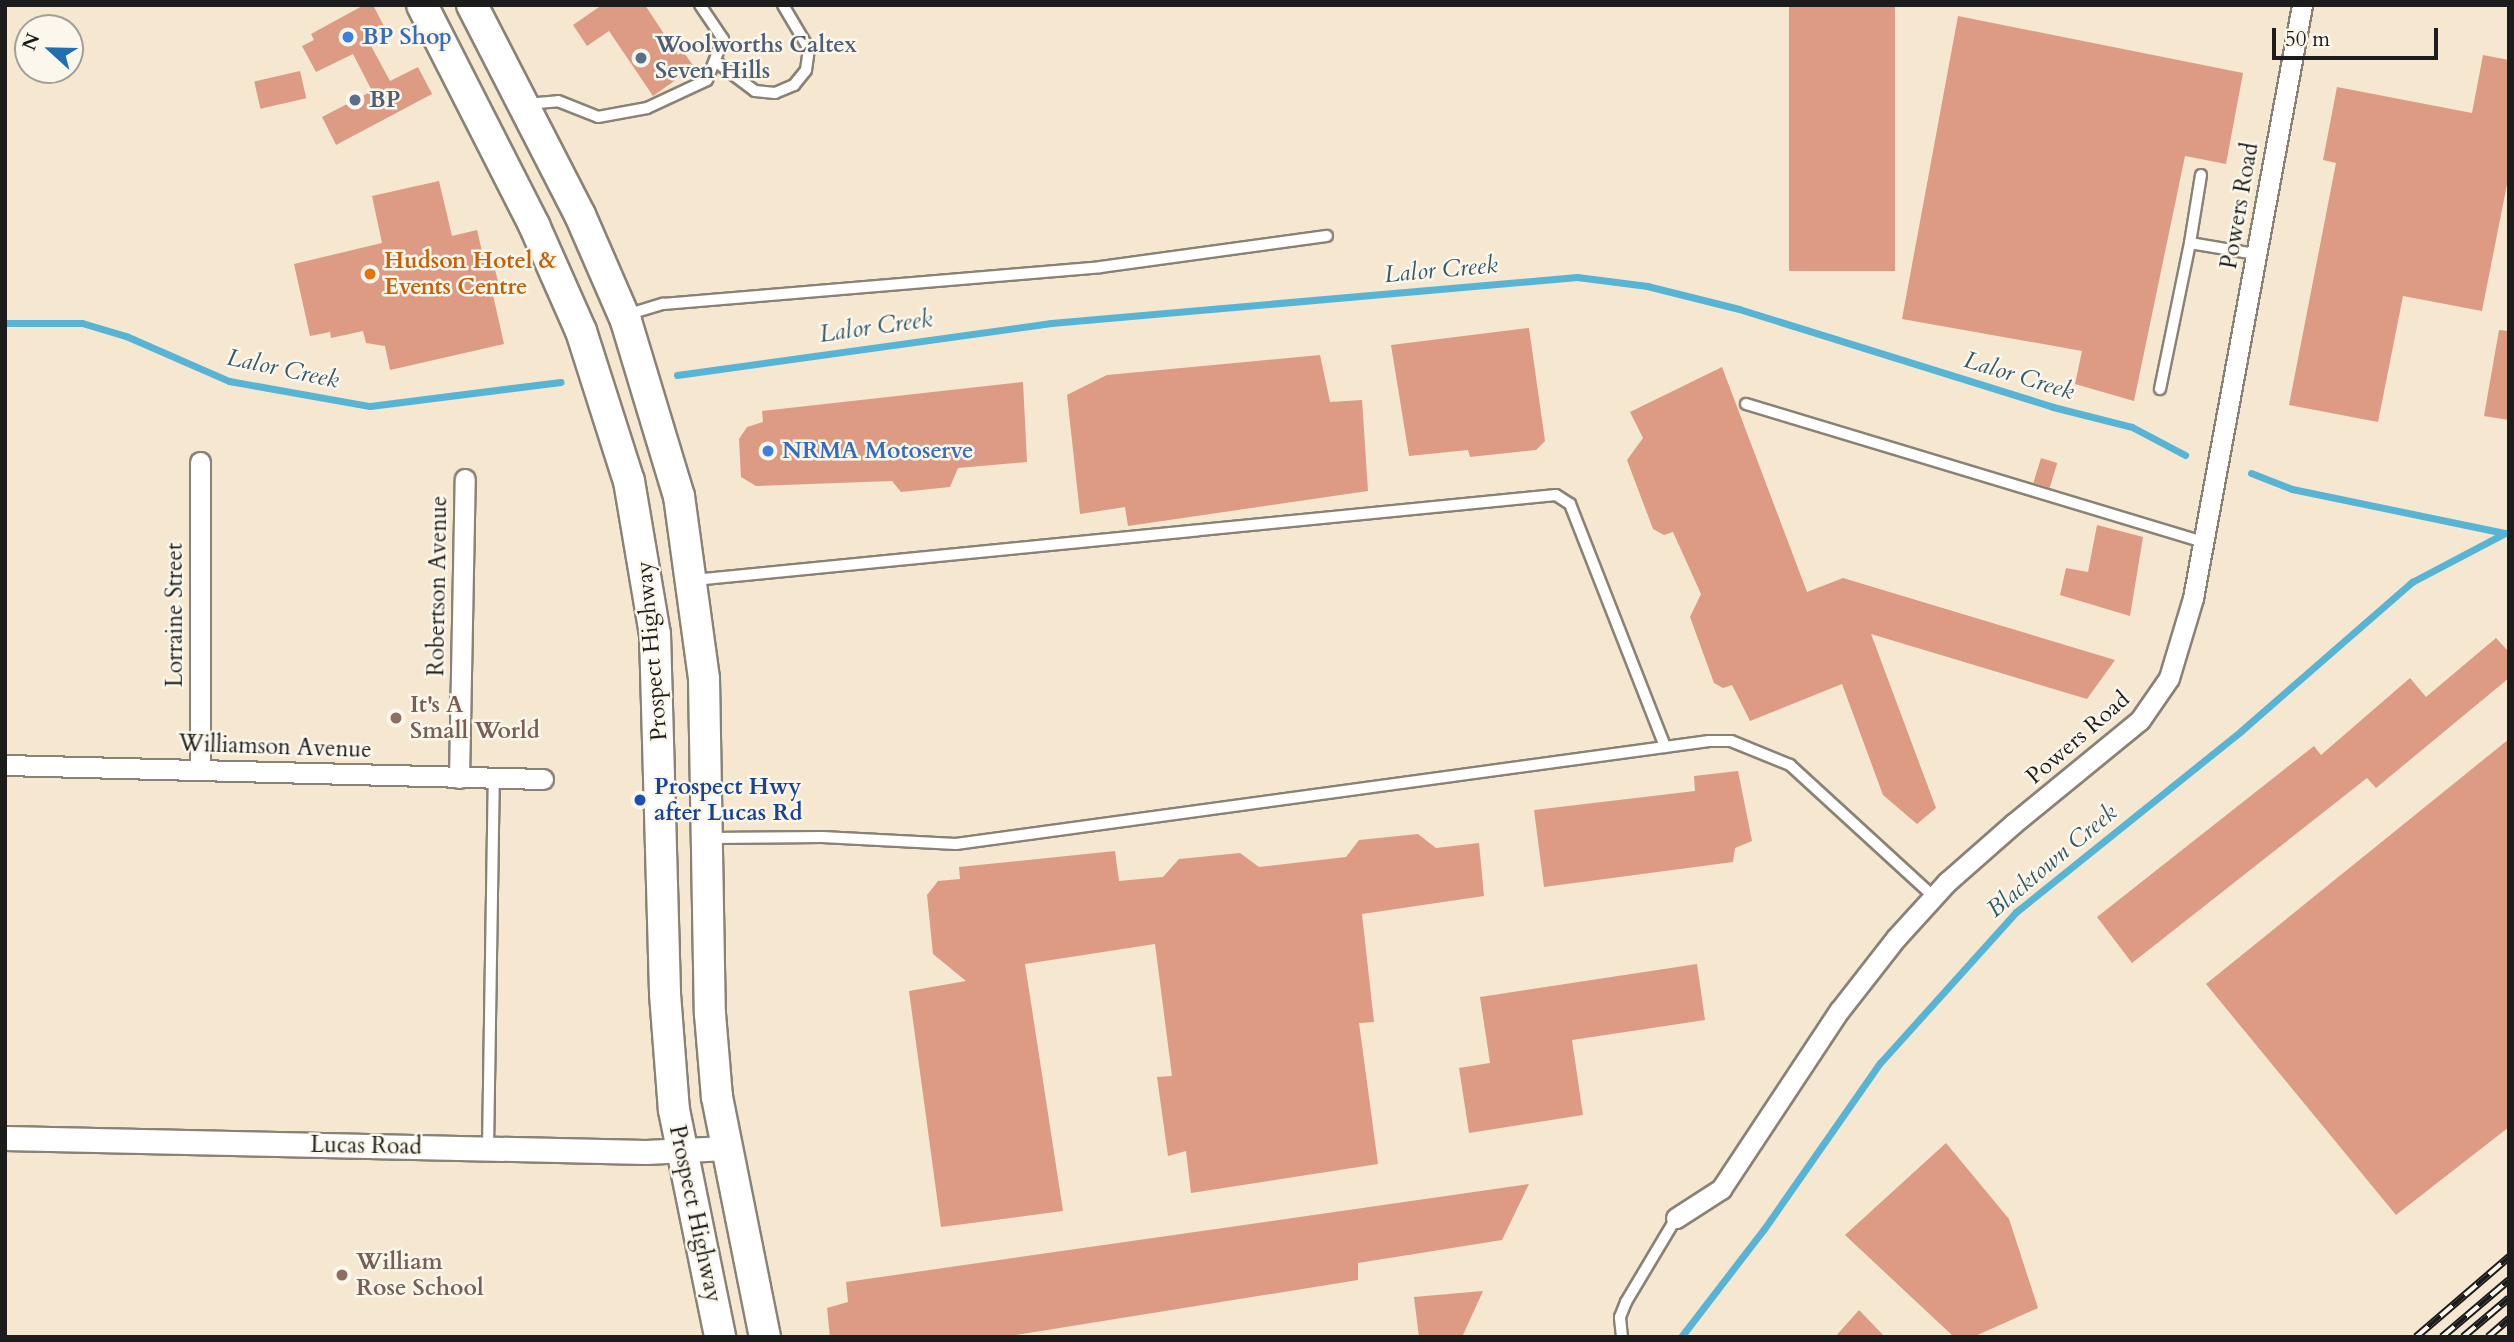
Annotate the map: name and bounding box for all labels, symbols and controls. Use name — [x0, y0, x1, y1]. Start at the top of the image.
north arrow — [14, 14, 84, 84]
scale bar — [2276, 14, 2442, 58]
place label: BP Shop — [362, 23, 452, 51]
text: 50 m — [2285, 25, 2330, 54]
text: N — [16, 29, 47, 54]
marker: BP Shop — [340, 29, 356, 45]
place label: Woolworths Caltex Seven Hills — [655, 31, 857, 85]
marker: Woolworths Caltex Seven Hills — [633, 50, 649, 66]
place label: BP — [369, 86, 400, 114]
marker: BP — [347, 92, 363, 108]
street label: Powers Road — [2215, 141, 2265, 271]
place label: Hudson Hotel & Events Centre — [384, 247, 557, 301]
water label: Lalor Creek — [1383, 251, 1499, 289]
marker: Hudson Hotel & Events Centre — [362, 266, 378, 282]
water label: Lalor Creek — [818, 305, 934, 349]
water label: Lalor Creek — [224, 343, 342, 395]
water label: Lalor Creek — [1960, 346, 2078, 406]
place label: NRMA Motoserve — [782, 437, 973, 465]
marker: NRMA Motoserve — [760, 443, 776, 459]
street label: Robertson Avenue — [423, 495, 453, 677]
street label: Lorraine Street — [161, 543, 189, 687]
street label: Prospect Highway — [630, 560, 674, 742]
street label: Powers Road — [2021, 686, 2135, 790]
place label: It's A Small World — [410, 691, 540, 745]
marker: It's A Small World — [388, 710, 404, 726]
street label: Williamson Avenue — [178, 730, 372, 764]
place label: Prospect Hwy after Lucas Rd — [654, 773, 803, 827]
marker: Prospect Hwy after Lucas Rd — [632, 792, 648, 808]
water label: Blacktown Creek — [1981, 798, 2123, 924]
street label: Prospect Highway — [663, 1123, 727, 1305]
street label: Lucas Road — [310, 1131, 422, 1161]
place label: William Rose School — [356, 1248, 484, 1302]
marker: William Rose School — [334, 1267, 350, 1283]

